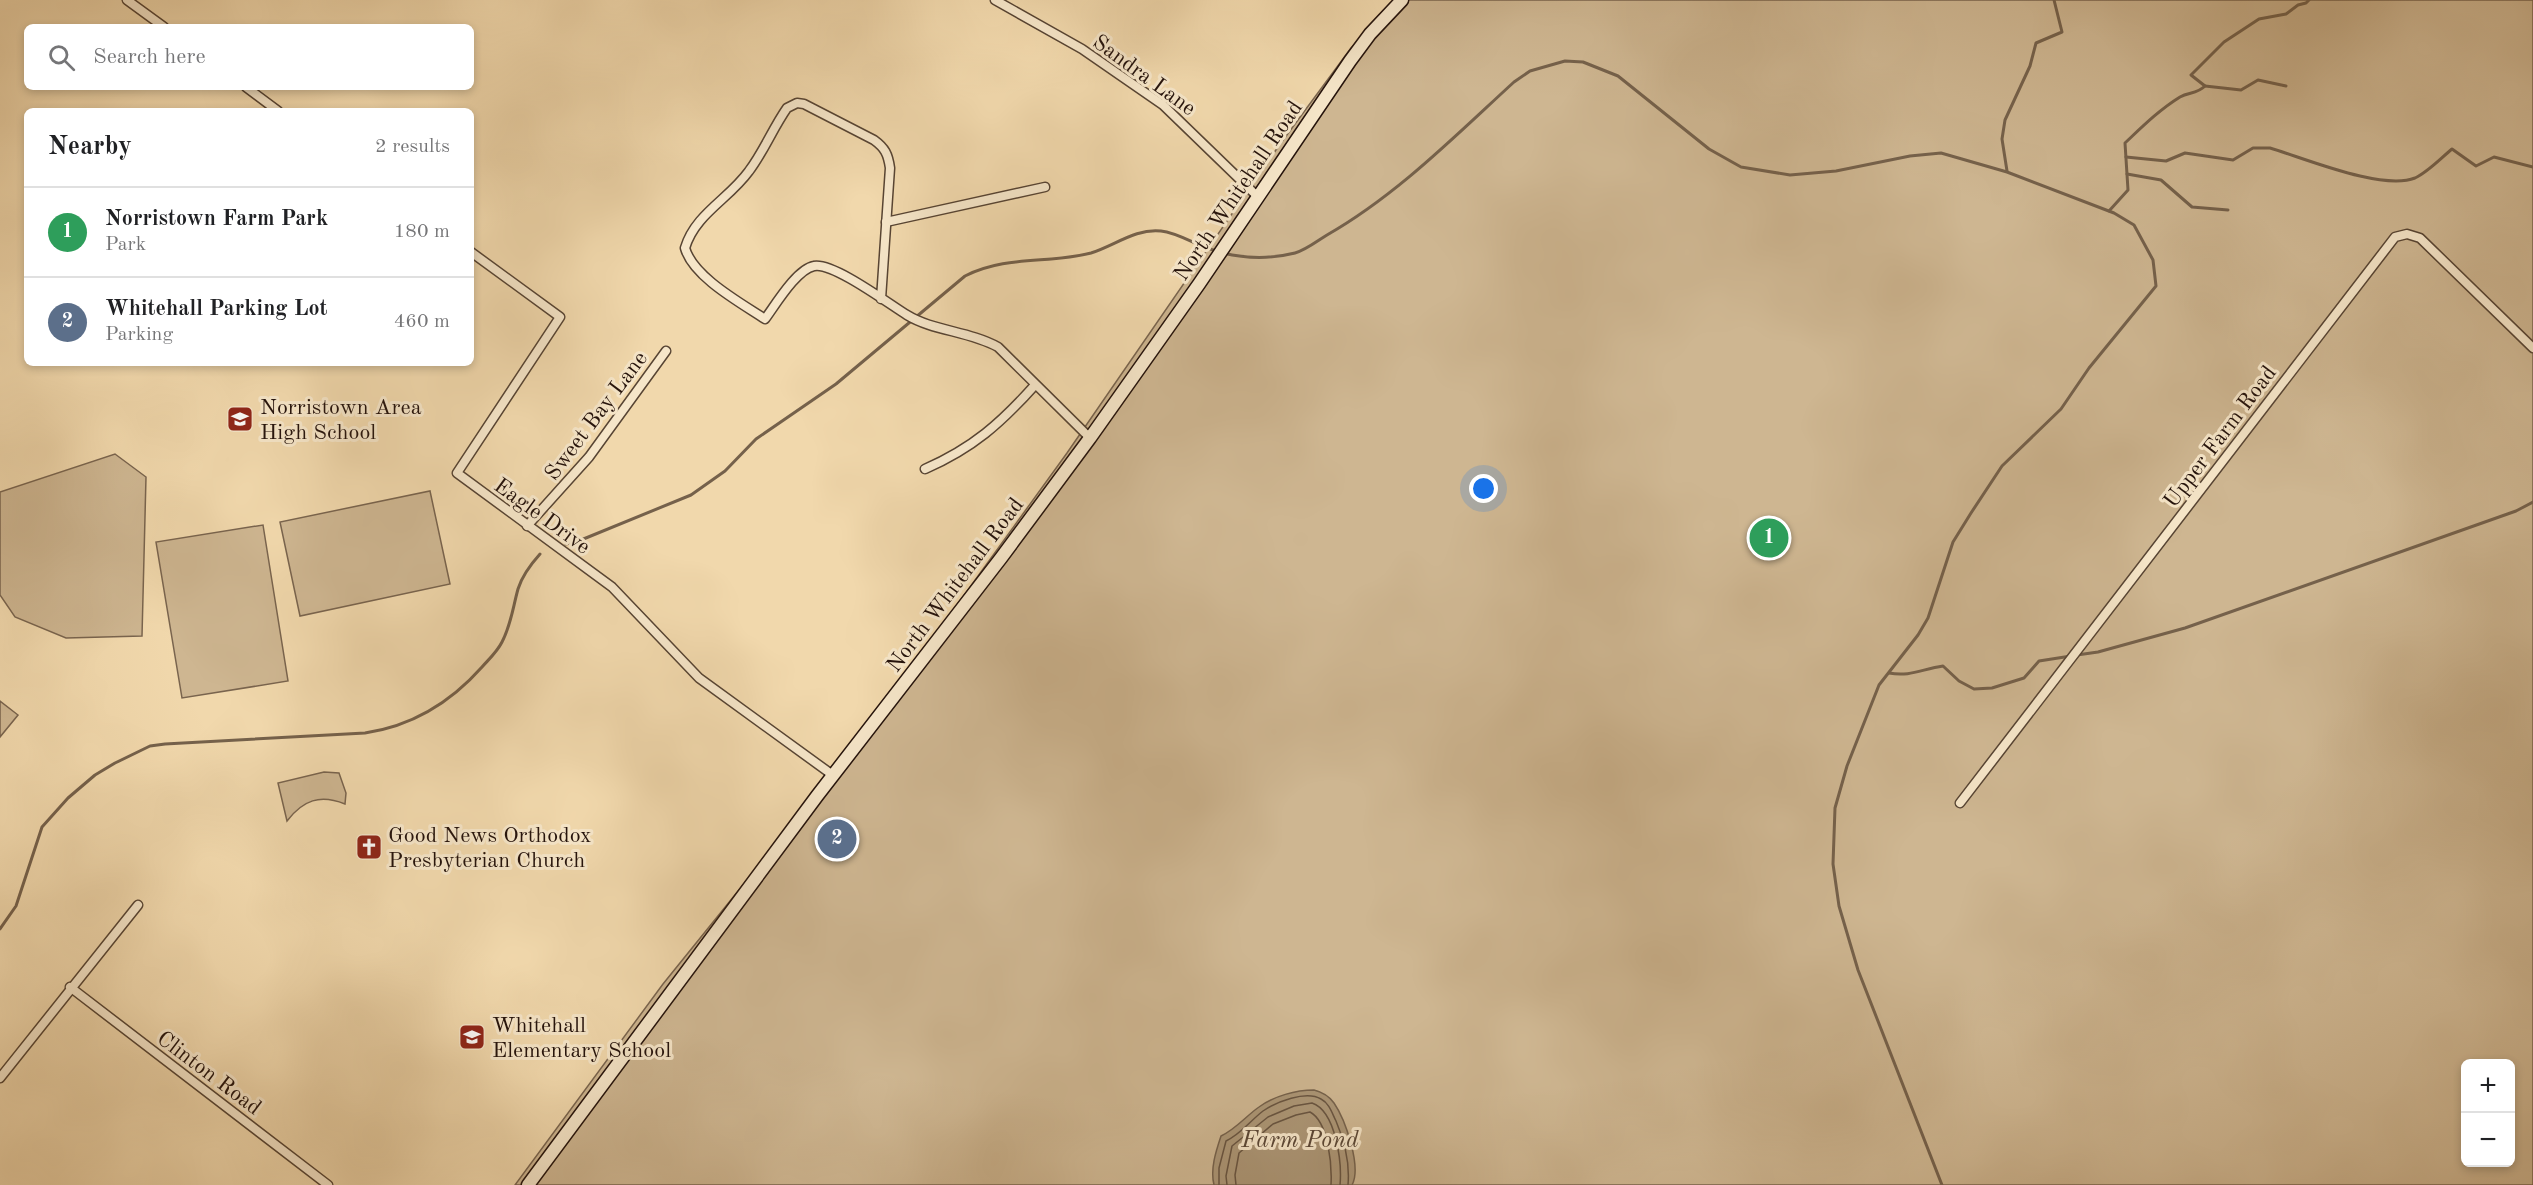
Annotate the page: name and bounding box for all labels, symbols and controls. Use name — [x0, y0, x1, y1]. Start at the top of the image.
search box — [24, 24, 474, 90]
street label: Sandra Lane — [1088, 31, 1199, 120]
icon: search — [45, 41, 78, 74]
text: Search here — [93, 46, 206, 68]
street label: North Whitehall Road — [1170, 97, 1307, 285]
text: Nearby — [48, 134, 132, 160]
text: 2 results — [375, 137, 450, 157]
text: Norristown Farm Park — [105, 208, 328, 230]
text: 1 — [62, 222, 73, 242]
text: 180 m — [394, 222, 450, 242]
text: Park — [105, 235, 146, 255]
text: Whitehall Parking Lot — [105, 298, 328, 320]
text: 2 — [62, 312, 73, 332]
text: 460 m — [394, 312, 450, 332]
text: Parking — [105, 325, 173, 345]
street label: Sweet Bay Lane — [541, 348, 652, 485]
street label: Upper Farm Road — [2160, 362, 2281, 512]
place label: Norristown Area High School — [260, 397, 422, 444]
school or university icon: Norristown Area High School — [225, 404, 255, 434]
your location — [1469, 474, 1498, 503]
street label: Eagle Drive — [490, 475, 594, 559]
street label: North Whitehall Road — [883, 494, 1028, 676]
pin: 1 — [1750, 516, 1788, 560]
pin: 2 — [818, 816, 856, 862]
place label: Good News Orthodox Presbyterian Church — [388, 825, 591, 872]
church icon: Good News Orthodox Presbyterian Church — [354, 832, 384, 862]
place label: Whitehall Elementary School — [492, 1015, 671, 1062]
school or university icon: Whitehall Elementary School — [457, 1022, 487, 1052]
street label: Clinton Road — [153, 1027, 265, 1120]
map controls — [2461, 1059, 2515, 1167]
button: + — [2461, 1059, 2515, 1113]
button: − — [2461, 1113, 2515, 1167]
water label: Farm Pond — [1240, 1129, 1359, 1153]

